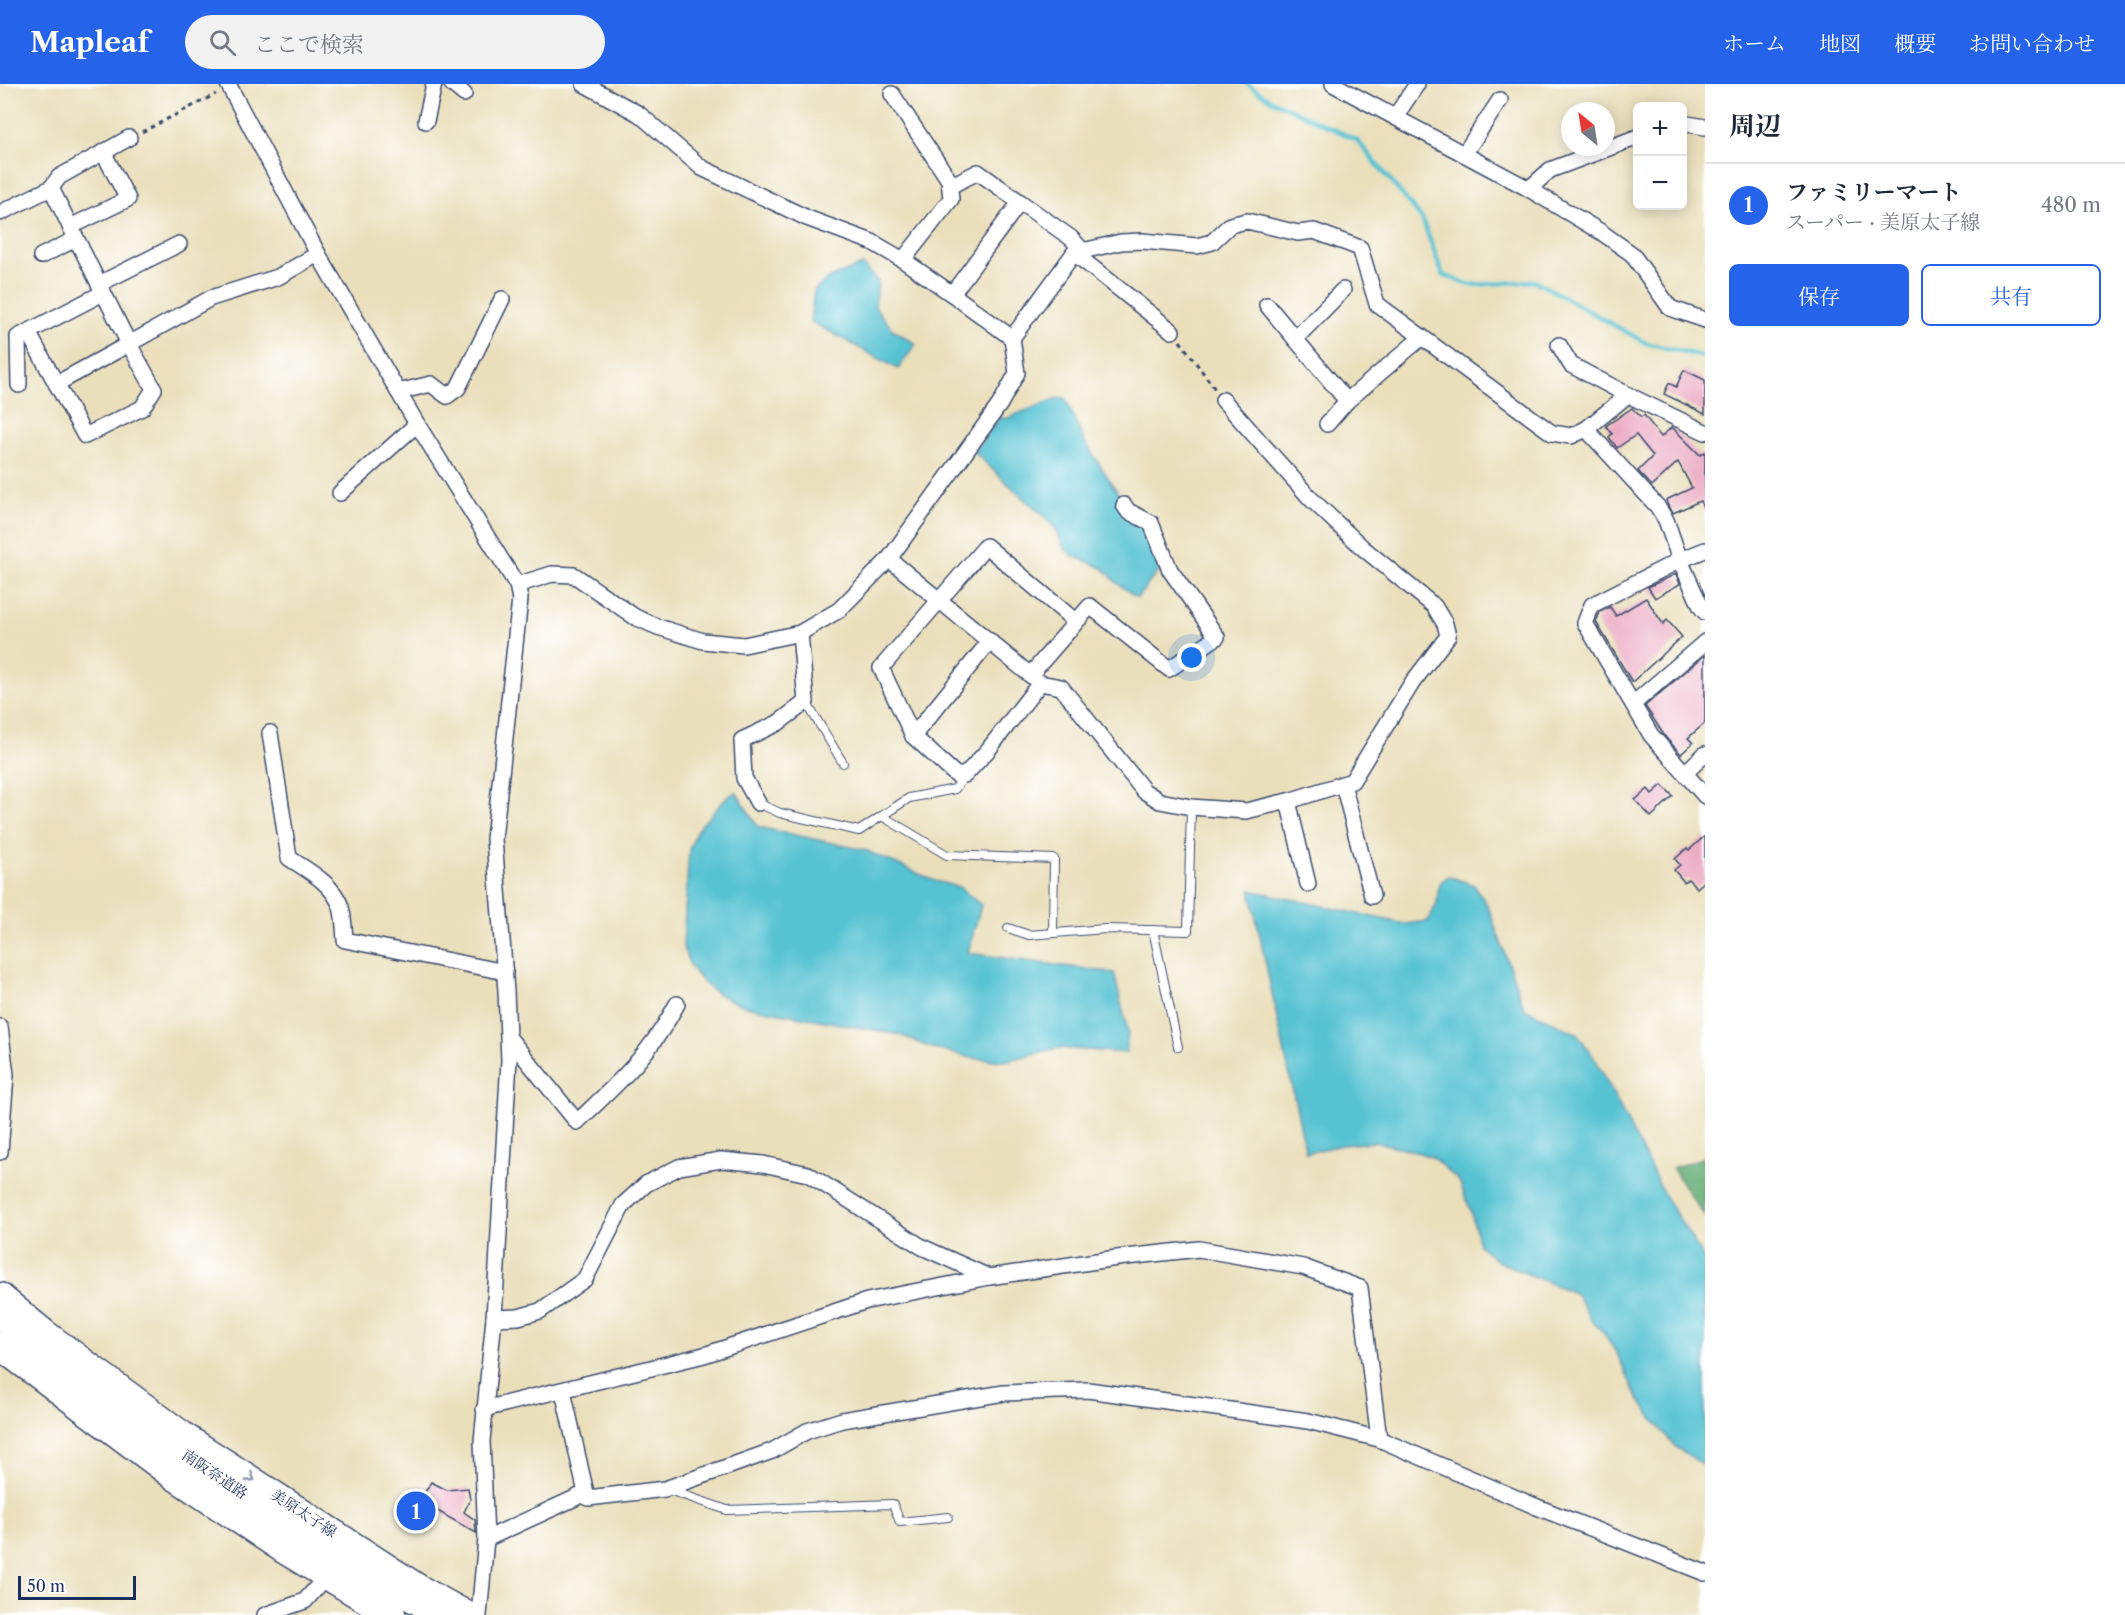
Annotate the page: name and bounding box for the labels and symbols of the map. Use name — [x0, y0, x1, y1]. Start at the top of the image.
north arrow — [1561, 102, 1615, 156]
your location — [1177, 643, 1206, 672]
street label: 南阪奈道路 — [179, 1445, 251, 1503]
one-way arrow — [244, 1471, 255, 1482]
street label: 美原太子線 — [267, 1485, 341, 1541]
pin: 1 — [396, 1488, 436, 1534]
scale bar — [18, 1573, 136, 1600]

